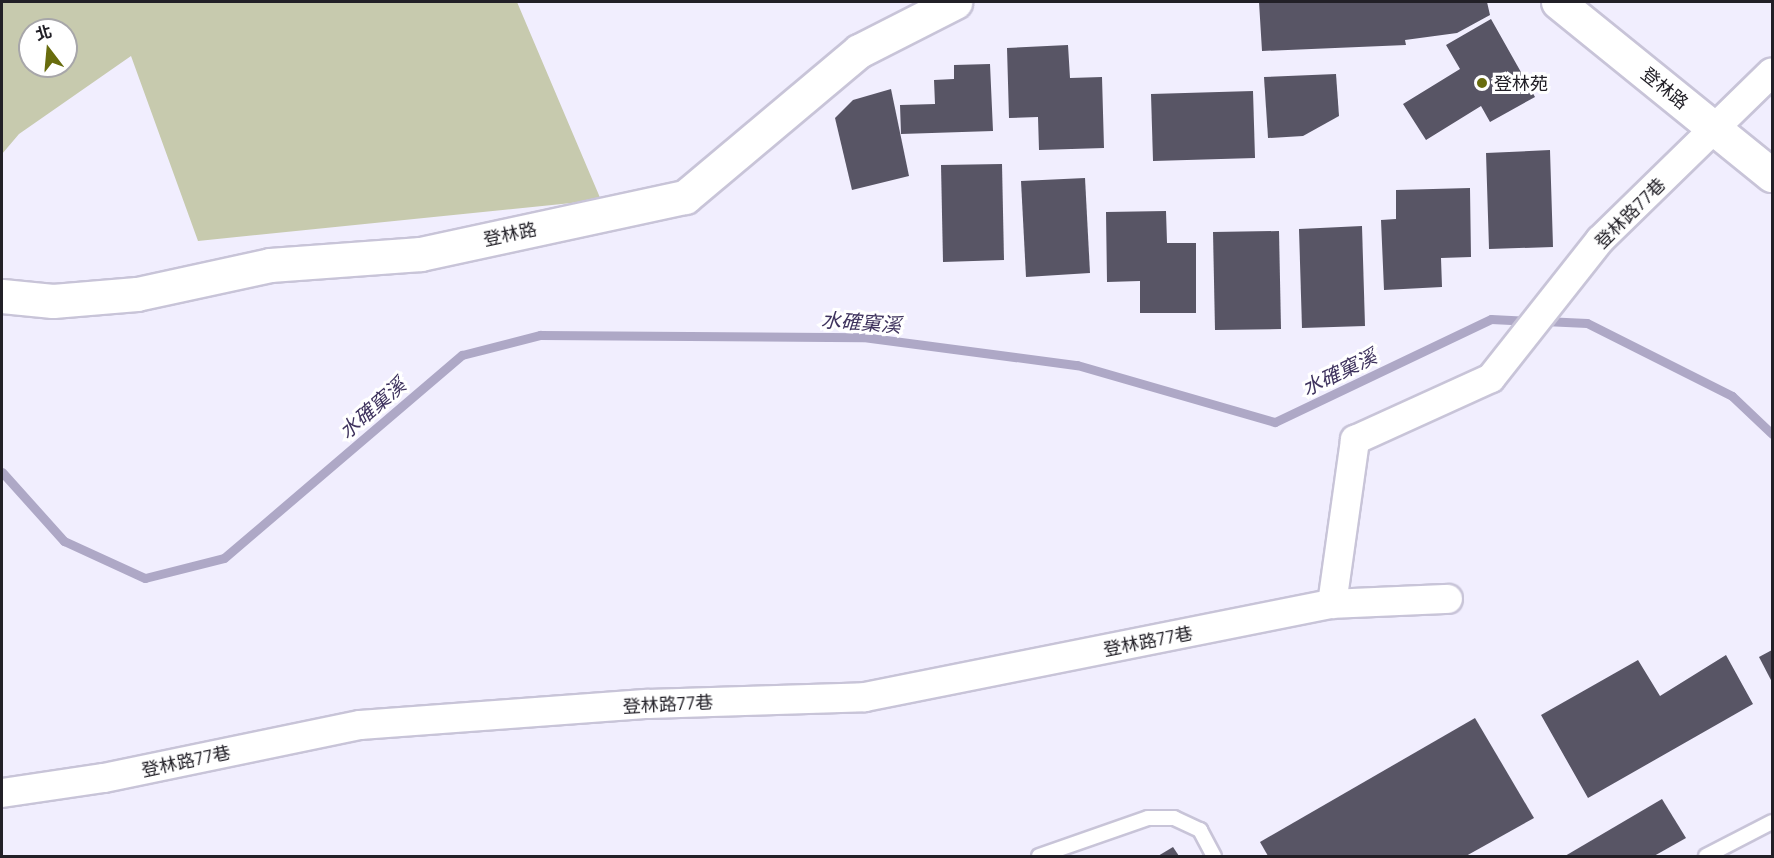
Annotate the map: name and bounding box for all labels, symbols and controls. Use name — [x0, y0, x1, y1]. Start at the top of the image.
north arrow — [18, 18, 78, 78]
text: 北 — [33, 20, 54, 45]
street label: 登林路 — [1637, 63, 1693, 113]
place label: 登林苑 — [1494, 72, 1548, 94]
marker: 登林苑 — [1475, 76, 1489, 90]
street label: 登林路77巷 — [1590, 173, 1670, 253]
street label: 登林路 — [481, 218, 539, 250]
water label: 水確窠溪 — [820, 307, 902, 337]
water label: 水確窠溪 — [1298, 344, 1380, 400]
water label: 水確窠溪 — [334, 373, 410, 443]
street label: 登林路77巷 — [1101, 622, 1195, 660]
street label: 登林路77巷 — [622, 691, 714, 717]
street label: 登林路77巷 — [139, 741, 233, 781]

